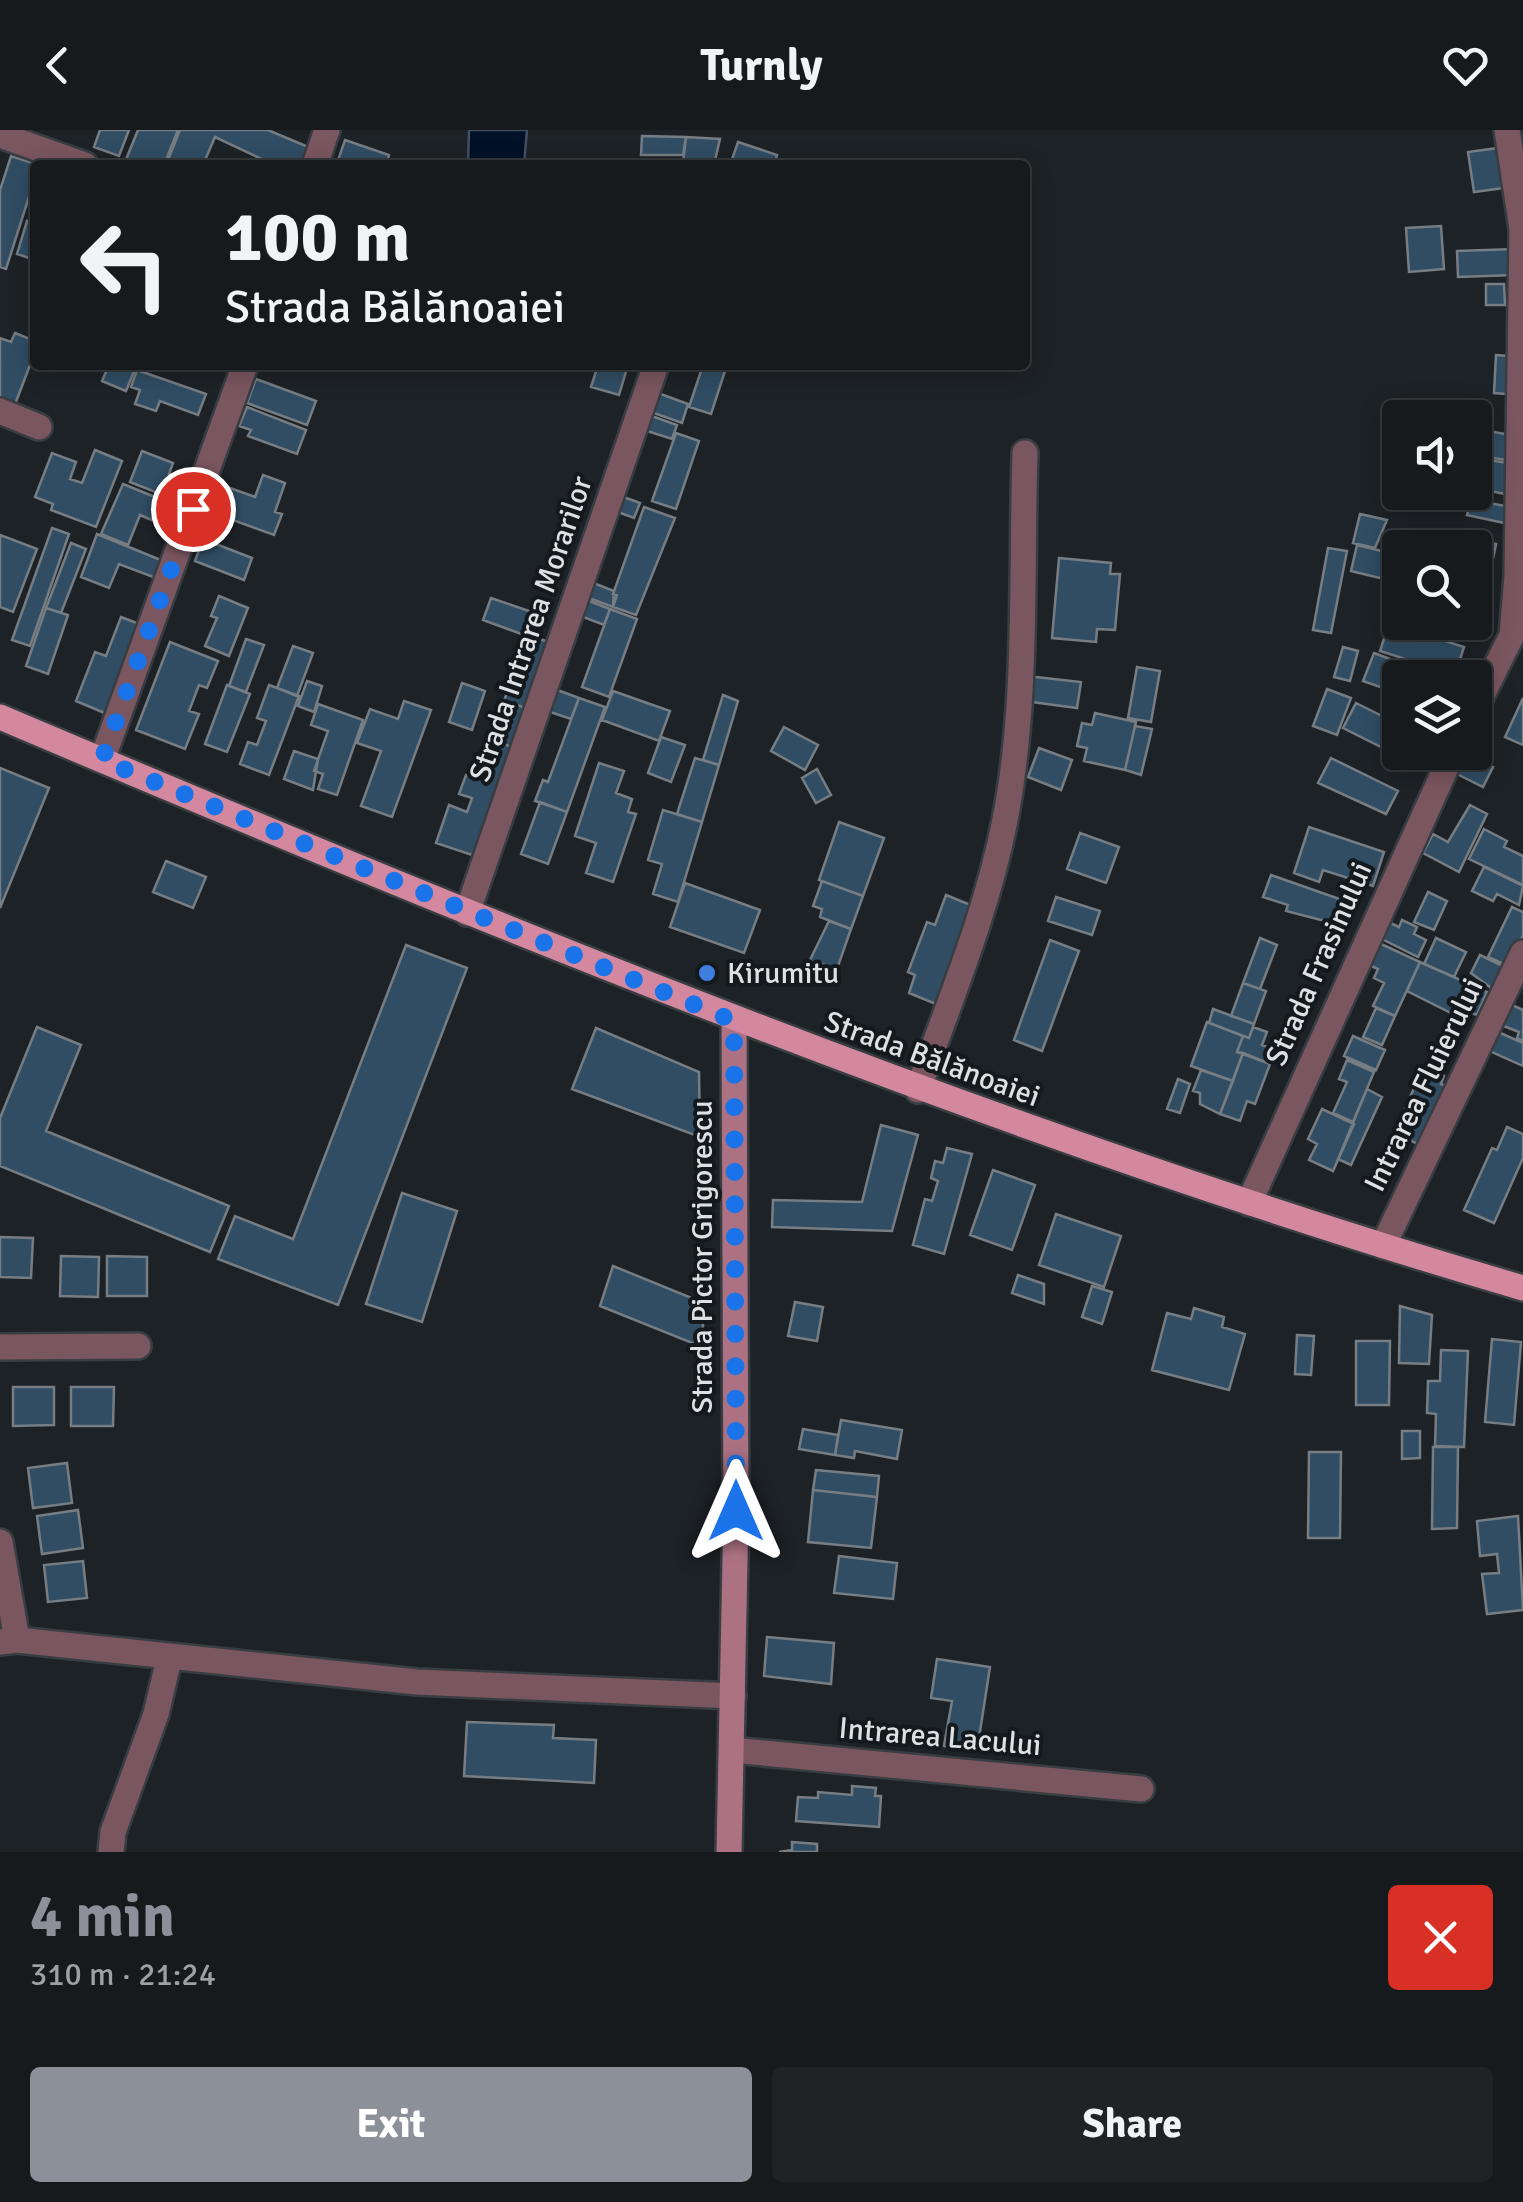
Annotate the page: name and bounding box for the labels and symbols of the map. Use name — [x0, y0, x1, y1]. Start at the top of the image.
pin — [151, 467, 236, 552]
street label: Strada Intrarea Morarilor — [461, 471, 601, 787]
street label: Strada Frasinului — [1258, 857, 1380, 1071]
place label: Kirumitu — [727, 955, 839, 992]
marker: Kirumitu — [696, 962, 718, 984]
street label: Intrarea Fluierului — [1356, 972, 1492, 1198]
street label: Strada Bălănoaiei — [819, 1003, 1045, 1115]
street label: Strada Pictor Grigorescu — [684, 1100, 721, 1414]
position arrow — [684, 1459, 788, 1563]
street label: Intrarea Lacului — [837, 1710, 1043, 1764]

